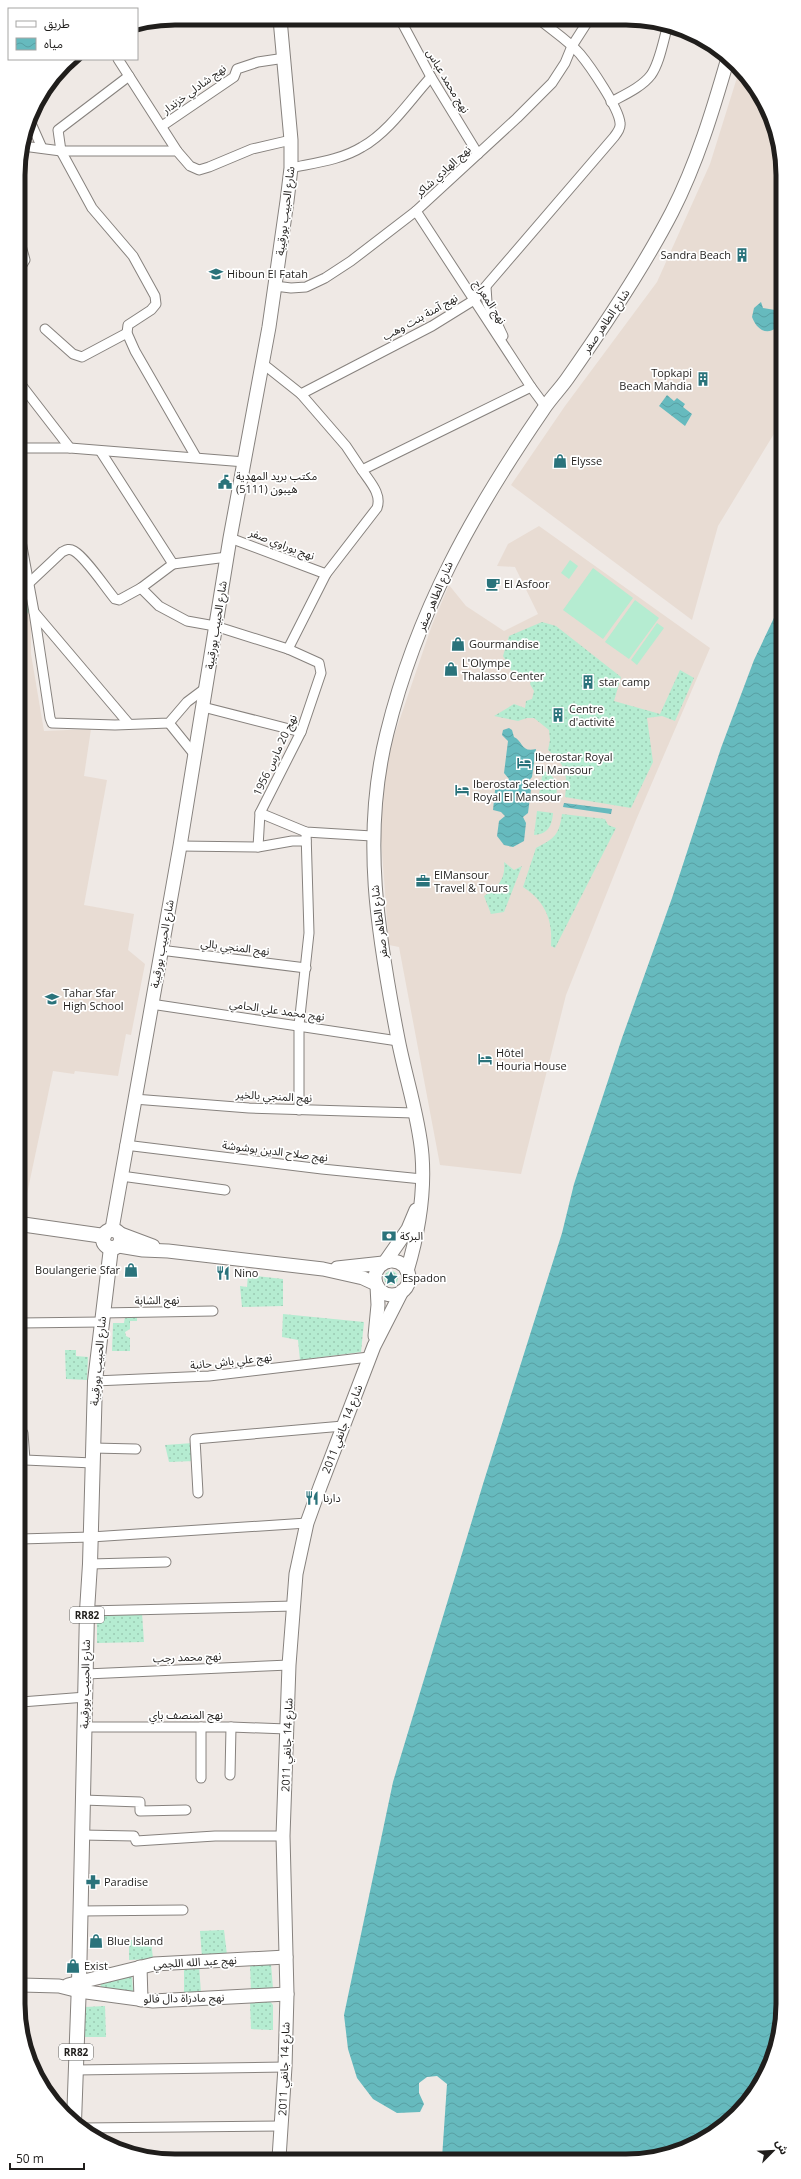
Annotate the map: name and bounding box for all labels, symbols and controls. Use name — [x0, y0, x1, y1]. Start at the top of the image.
legend — [8, 8, 138, 60]
text: طريق — [44, 15, 70, 32]
text: مياه — [44, 35, 63, 52]
street label: نهج محمد عباس — [423, 46, 473, 116]
street label: نهج شادلي خزندار — [158, 60, 230, 119]
street label: نهج الهادي شاكر — [411, 142, 475, 202]
street label: شارع الحبيب بورقيبة — [272, 165, 298, 256]
place label: Sandra Beach — [661, 247, 731, 262]
building icon: Sandra Beach — [734, 247, 750, 263]
school or university icon: Hiboun El Fatah — [208, 266, 224, 282]
place label: Hiboun El Fatah — [227, 266, 308, 281]
street label: نهج المعراج — [470, 277, 510, 327]
street label: شارع الطاهر صفر — [578, 286, 634, 357]
street label: نهج آمنة بنت وهب — [379, 290, 461, 344]
place label: Topkapi Beach Mahdia — [619, 365, 692, 393]
building icon: Topkapi Beach Mahdia — [695, 371, 711, 387]
shop icon: Elysse — [552, 453, 568, 469]
place label: Elysse — [571, 453, 602, 468]
place label: مكتب بريد المهدية هيبون (5111) — [236, 468, 317, 496]
public building icon: مكتب بريد المهدية هيبون (5111) — [217, 474, 233, 490]
street label: نهج بوراوي صفر — [245, 524, 317, 565]
street label: شارع الطاهر صفر — [413, 558, 457, 634]
cafe icon: El Asfoor — [485, 576, 501, 592]
place label: El Asfoor — [504, 576, 550, 591]
street label: شارع الحبيب بورقيبة — [201, 579, 231, 670]
shop icon: Gourmandise — [450, 636, 466, 652]
place label: Gourmandise — [469, 636, 539, 651]
place label: L'Olympe Thalasso Center — [462, 655, 545, 683]
shop icon: L'Olympe Thalasso Center — [443, 661, 459, 677]
building icon: star camp — [580, 674, 596, 690]
place label: star camp — [599, 674, 650, 689]
place label: Centre d'activité — [569, 701, 615, 729]
building icon: Centre d'activité — [550, 707, 566, 723]
street label: نهج 20 مارس 1956 — [249, 712, 301, 798]
place label: Iberostar Royal El Mansour — [535, 749, 613, 777]
hotel icon: Iberostar Royal El Mansour — [516, 755, 532, 771]
place label: Iberostar Selection Royal El Mansour — [473, 776, 569, 804]
hotel icon: Iberostar Selection Royal El Mansour — [454, 782, 470, 798]
place label: ElMansour Travel & Tours — [434, 867, 508, 895]
office icon: ElMansour Travel & Tours — [415, 873, 431, 889]
street label: شارع الطاهر صفر — [367, 884, 392, 961]
street label: شارع الحبيب بورقيبة — [146, 898, 178, 989]
street label: نهج المنجي بالي — [199, 935, 270, 961]
place label: Tahar Sfar High School — [63, 985, 124, 1013]
school or university icon: Tahar Sfar High School — [44, 991, 60, 1007]
street label: نهج محمد علي الحامي — [228, 995, 326, 1026]
place label: Hôtel Houria House — [496, 1045, 567, 1073]
hotel icon: Hôtel Houria House — [477, 1051, 493, 1067]
street label: نهج المنجي بالخير — [234, 1086, 313, 1108]
street label: نهج صلاح الدين بوشوشة — [221, 1137, 329, 1165]
bank icon: البركة — [381, 1228, 397, 1244]
place label: البركة — [400, 1228, 423, 1243]
place label: Boulangerie Sfar — [35, 1262, 120, 1277]
shop icon: Boulangerie Sfar — [123, 1262, 139, 1278]
restaurant icon: Nino — [215, 1265, 231, 1281]
place label: Nino — [234, 1265, 259, 1280]
place icon: Espadon — [383, 1270, 399, 1286]
place label: Espadon — [402, 1270, 446, 1285]
street label: نهج الشابة — [134, 1292, 180, 1308]
street label: شارع الحبيب بورقيبة — [86, 1315, 110, 1406]
street label: نهج علي باش حانبة — [189, 1349, 273, 1375]
street label: شارع 14 جانفي 2011 — [318, 1382, 368, 1476]
restaurant icon: دارنا — [304, 1490, 320, 1506]
place label: دارنا — [323, 1490, 341, 1505]
road number: RR82 — [70, 1607, 104, 1623]
street label: شارع الحبيب بورقيبة — [76, 1639, 94, 1729]
street label: نهج محمد رجب — [152, 1648, 222, 1666]
street label: شارع 14 جانفي 2011 — [277, 1697, 298, 1792]
street label: نهج المنصف باي — [149, 1707, 223, 1725]
pharmacy icon: Paradise — [85, 1874, 101, 1890]
place label: Paradise — [104, 1874, 148, 1889]
shop icon: Blue Island — [88, 1933, 104, 1949]
place label: Blue Island — [107, 1933, 163, 1948]
street label: نهج عبد الله اللجمي — [153, 1952, 237, 1974]
shop icon: Exist — [65, 1958, 81, 1974]
place label: Exist — [84, 1958, 108, 1973]
street label: نهج مادزاة دال فالو — [143, 1989, 225, 2007]
street label: شارع 14 جانفي 2011 — [274, 2021, 295, 2116]
road number: RR82 — [59, 2044, 93, 2060]
north arrow — [753, 2131, 793, 2171]
text: ش — [773, 2137, 793, 2157]
scale bar — [10, 2145, 84, 2171]
text: 50 m — [16, 2150, 44, 2167]

